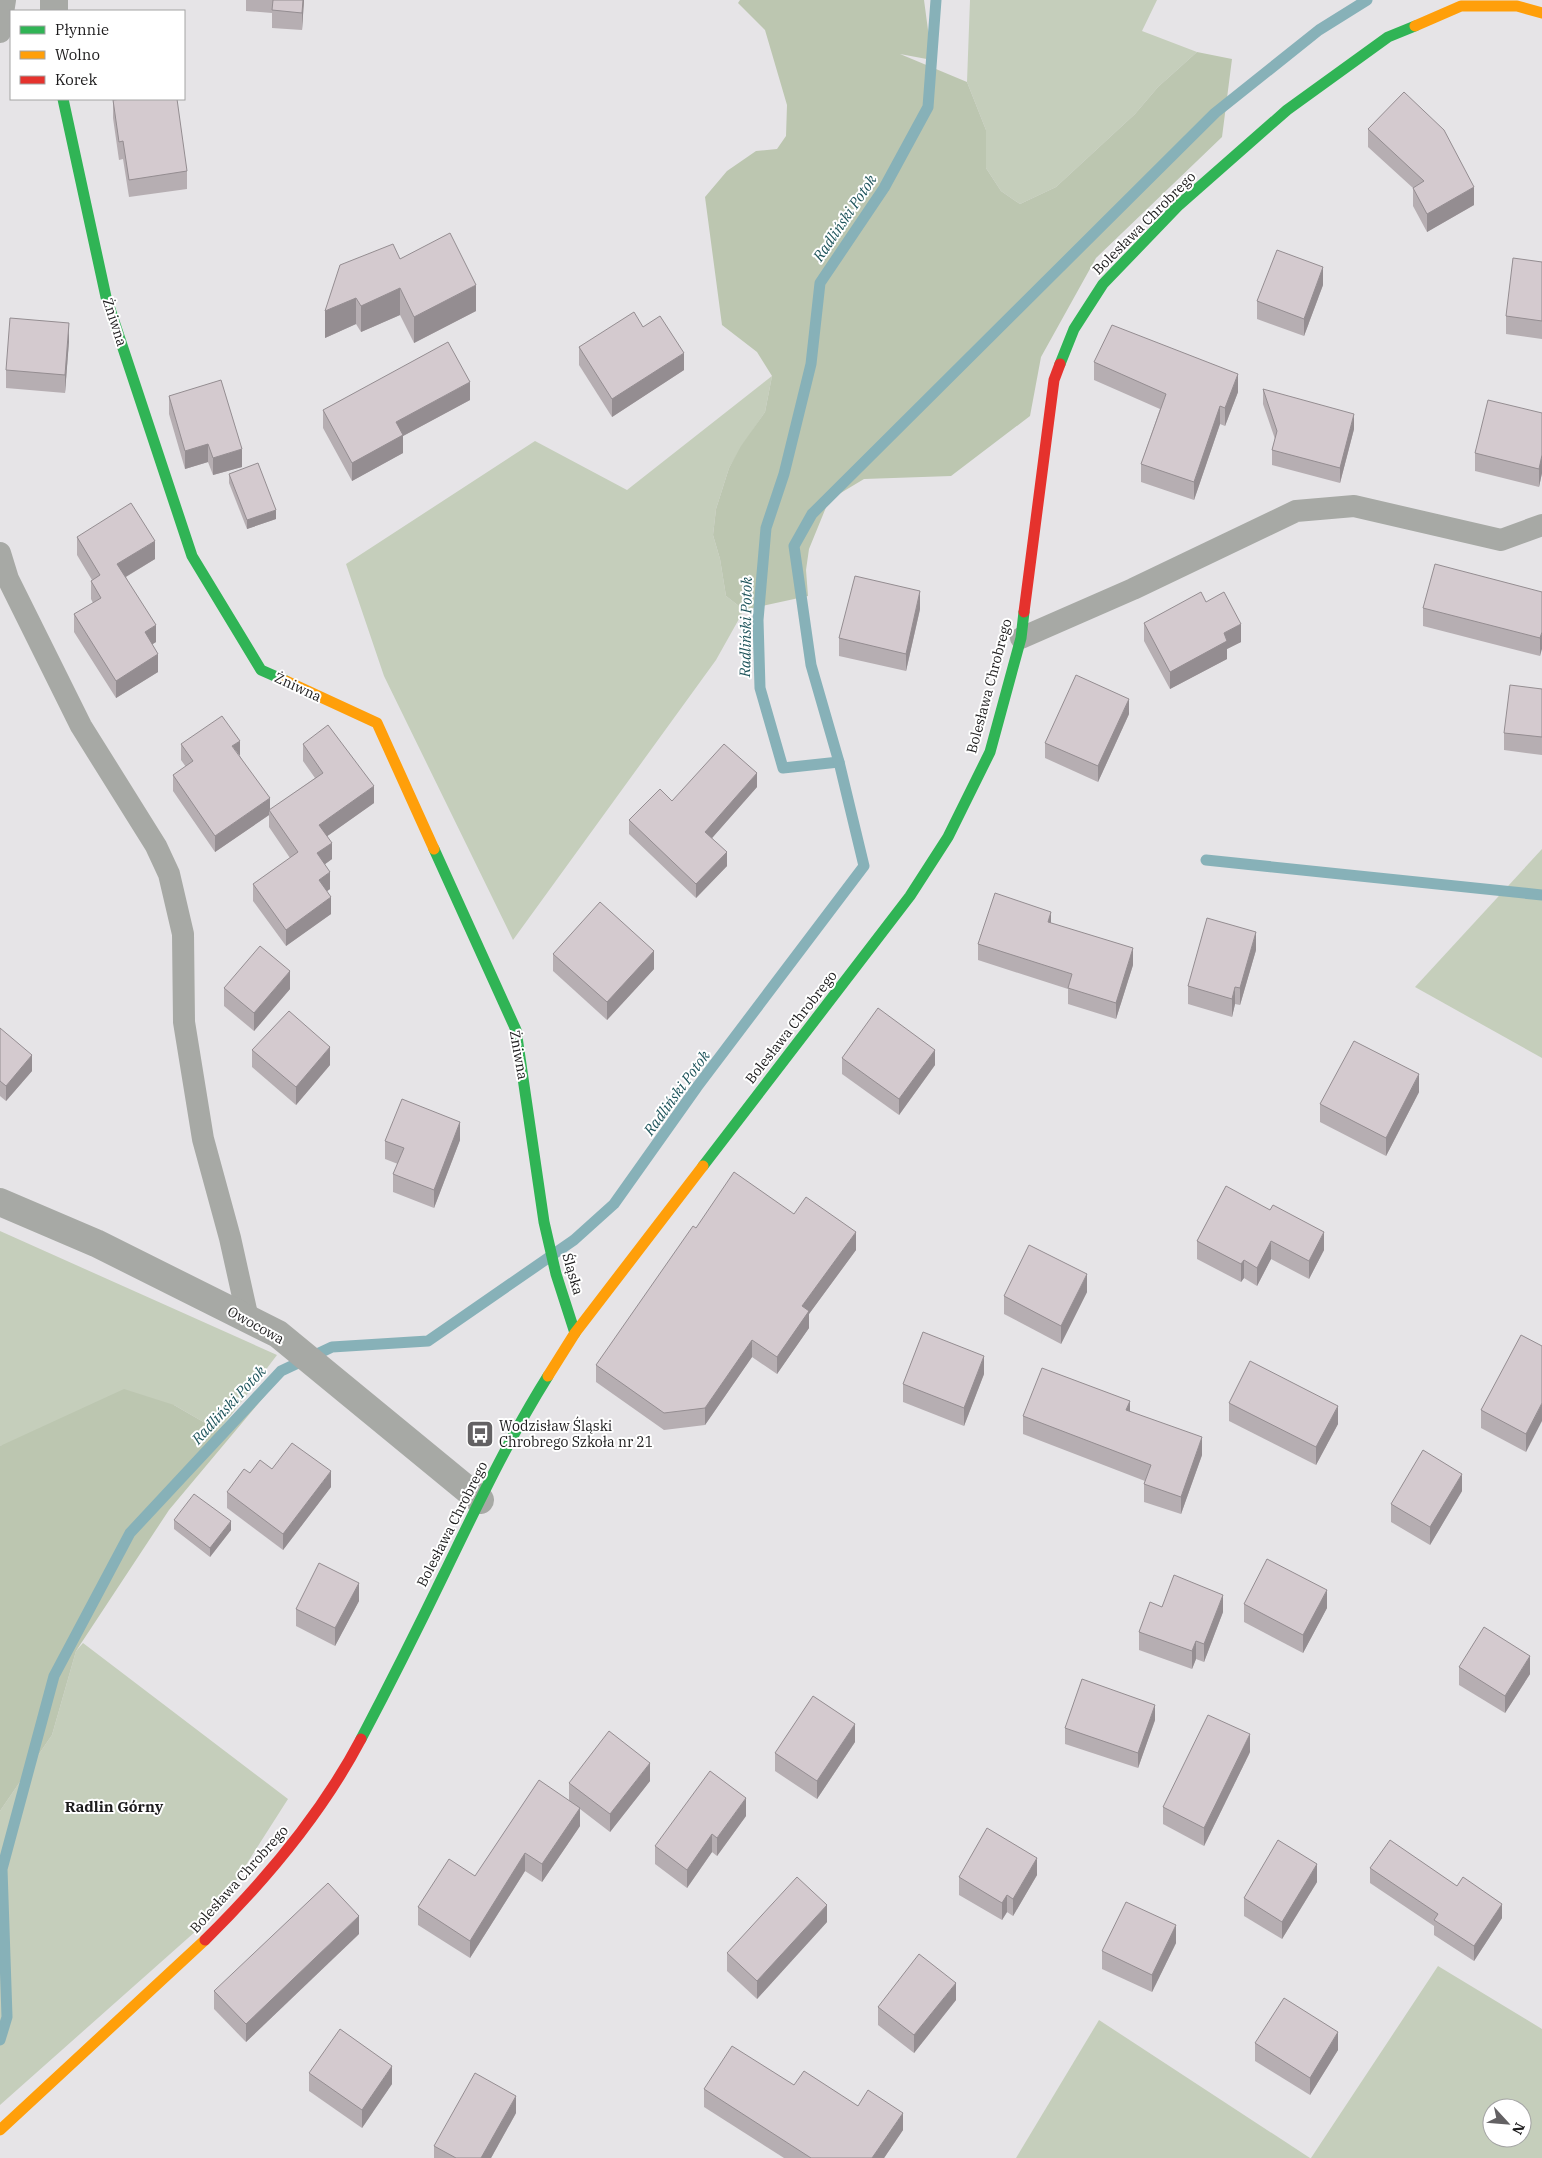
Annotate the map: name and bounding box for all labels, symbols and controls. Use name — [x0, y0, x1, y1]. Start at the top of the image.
legend — [10, 10, 185, 100]
text: Płynnie — [55, 20, 109, 39]
text: Wolno — [55, 45, 100, 64]
text: Korek — [55, 70, 97, 89]
street label: Bolesława Chrobrego — [1089, 168, 1199, 278]
water label: Radliński Potok — [808, 171, 881, 266]
street label: Żniwna — [99, 296, 131, 349]
water label: Radliński Potok — [735, 577, 756, 678]
street label: Bolesława Chrobrego — [962, 617, 1016, 755]
street label: Żniwna — [272, 668, 325, 706]
street label: Bolesława Chrobrego — [741, 967, 841, 1087]
street label: Żniwna — [506, 1029, 532, 1081]
water label: Radliński Potok — [639, 1046, 714, 1140]
street label: Śląska — [558, 1251, 589, 1297]
street label: Owocowa — [224, 1302, 288, 1348]
water label: Radliński Potok — [187, 1361, 270, 1449]
place label: Wodzisław Śląski Chrobrego Szkoła nr 21 — [499, 1416, 653, 1451]
bus stop icon: Wodzisław Śląski Chrobrego Szkoła nr 21 — [465, 1419, 495, 1449]
street label: Bolesława Chrobrego — [412, 1458, 492, 1590]
district label: Radlin Górny — [65, 1797, 164, 1816]
street label: Bolesława Chrobrego — [186, 1821, 292, 1937]
north arrow — [1482, 2098, 1532, 2148]
text: N — [1508, 2120, 1529, 2138]

